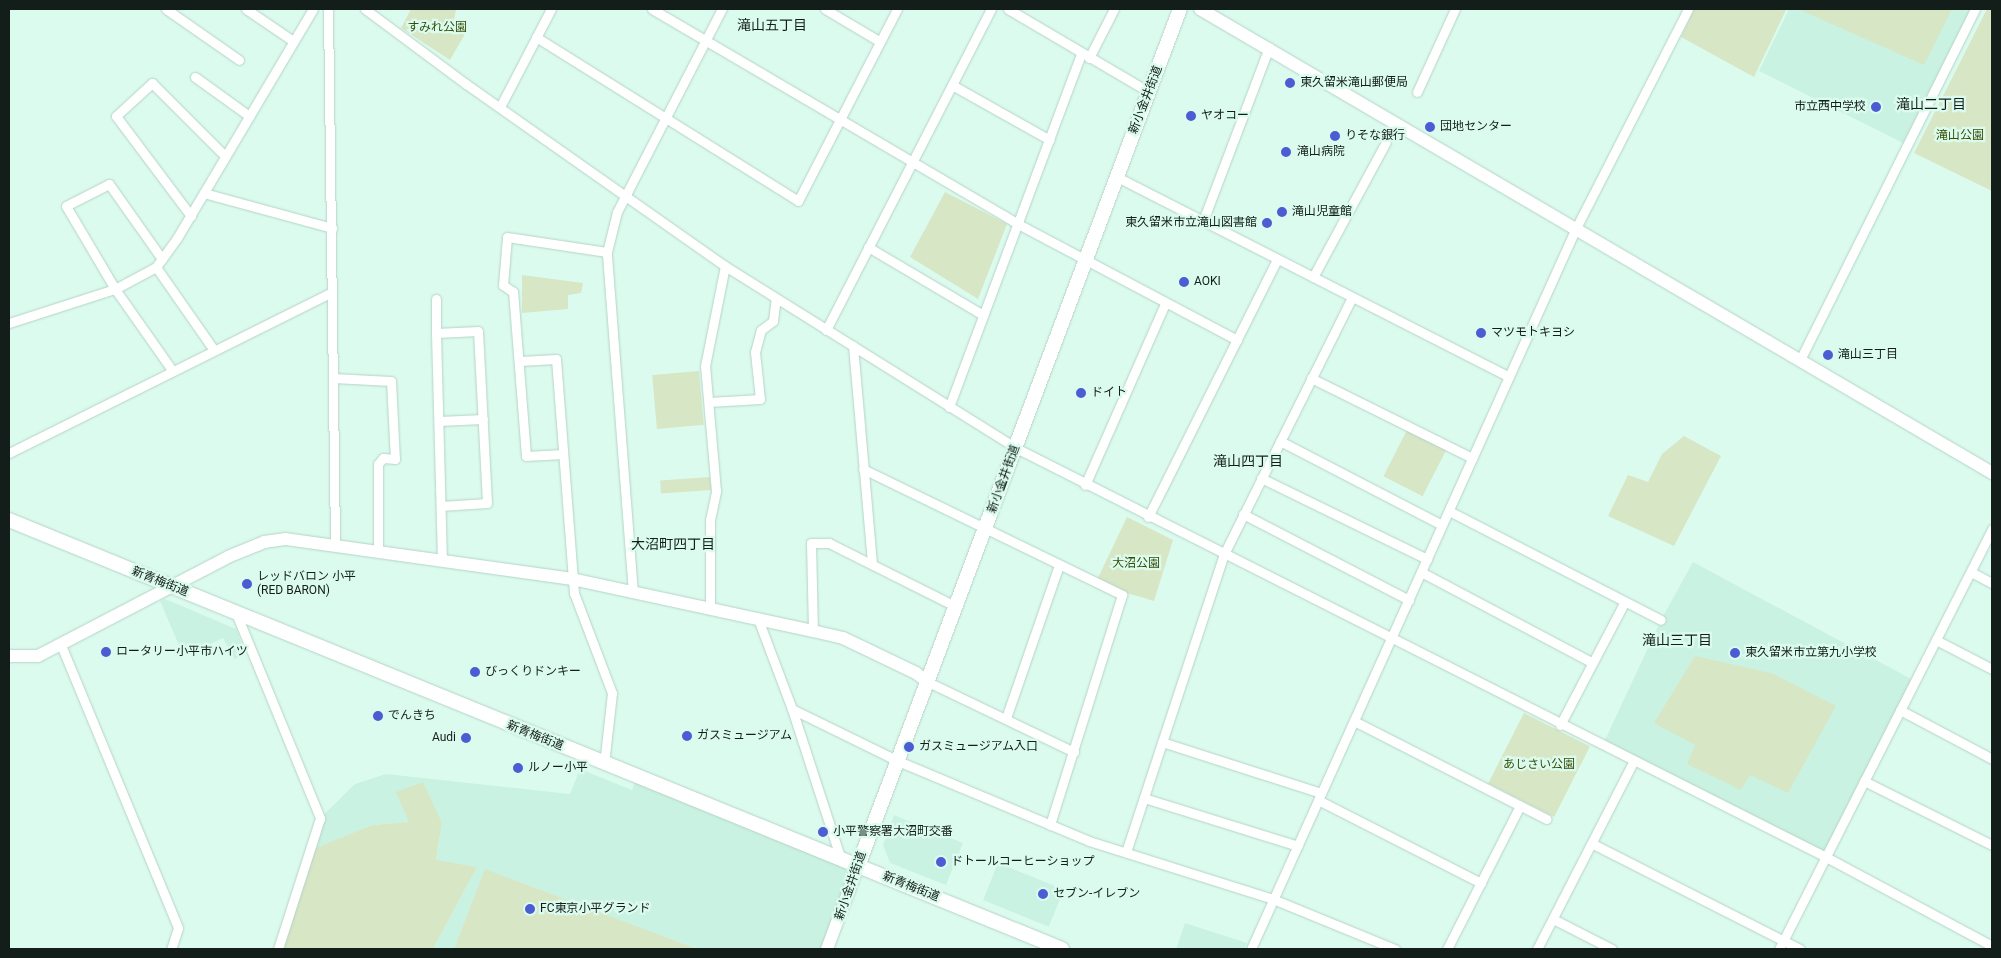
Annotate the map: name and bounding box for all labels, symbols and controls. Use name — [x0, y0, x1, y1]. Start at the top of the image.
district label: 滝山五丁目 — [737, 17, 807, 33]
park label: すみれ公園 — [407, 21, 467, 35]
street label: 新小金井街道 — [1126, 64, 1166, 136]
place label: 東久留米滝山郵便局 — [1300, 76, 1408, 90]
marker: 東久留米滝山郵便局 — [1284, 77, 1296, 89]
district label: 滝山二丁目 — [1896, 96, 1966, 112]
place label: 市立西中学校 — [1794, 100, 1866, 114]
marker: 市立西中学校 — [1870, 101, 1882, 113]
place label: ヤオコー — [1201, 109, 1249, 123]
marker: ヤオコー — [1185, 110, 1197, 122]
place label: 団地センター — [1440, 120, 1512, 134]
marker: 団地センター — [1424, 121, 1436, 133]
place label: りそな銀行 — [1345, 129, 1405, 143]
park label: 滝山公園 — [1936, 129, 1984, 143]
marker: りそな銀行 — [1329, 130, 1341, 142]
marker: 滝山病院 — [1279, 145, 1293, 159]
place label: 滝山病院 — [1297, 145, 1345, 159]
place label: 滝山児童館 — [1292, 205, 1352, 219]
marker: 滝山児童館 — [1276, 206, 1288, 218]
place label: 東久留米市立滝山図書館 — [1125, 216, 1257, 230]
marker: 東久留米市立滝山図書館 — [1261, 217, 1273, 229]
place label: AOKI — [1194, 275, 1221, 289]
marker: AOKI — [1178, 276, 1190, 288]
place label: マツモトキヨシ — [1491, 326, 1575, 340]
marker: マツモトキヨシ — [1475, 327, 1487, 339]
place label: 滝山三丁目 — [1838, 348, 1898, 362]
marker: 滝山三丁目 — [1822, 349, 1834, 361]
place label: ドイト — [1091, 386, 1127, 400]
marker: ドイト — [1075, 387, 1087, 399]
street label: 新小金井街道 — [985, 443, 1023, 515]
district label: 滝山四丁目 — [1213, 453, 1283, 469]
district label: 大沼町四丁目 — [631, 536, 715, 552]
park label: 大沼公園 — [1112, 557, 1160, 571]
street label: 新青梅街道 — [129, 564, 191, 600]
place label: レッドバロン 小平 (RED BARON) — [257, 570, 356, 598]
marker: レッドバロン 小平 (RED BARON) — [241, 578, 253, 590]
district label: 滝山三丁目 — [1642, 632, 1712, 648]
place label: ロータリー小平市ハイツ — [116, 645, 248, 659]
marker: ロータリー小平市ハイツ — [100, 646, 112, 658]
place label: 東久留米市立第九小学校 — [1745, 646, 1877, 660]
marker: 東久留米市立第九小学校 — [1729, 647, 1741, 659]
place label: びっくりドンキー — [485, 665, 581, 679]
marker: びっくりドンキー — [469, 666, 481, 678]
place label: でんきち — [388, 709, 436, 723]
marker: でんきち — [372, 710, 384, 722]
street label: 新青梅街道 — [504, 718, 566, 754]
place label: ガスミュージアム — [697, 729, 793, 743]
marker: ガスミュージアム — [681, 730, 693, 742]
place label: Audi — [432, 731, 456, 745]
marker: Audi — [460, 732, 472, 744]
place label: ガスミュージアム入口 — [919, 740, 1039, 754]
marker: ガスミュージアム入口 — [903, 741, 915, 753]
park label: あじさい公園 — [1503, 758, 1575, 772]
place label: ルノー小平 — [528, 761, 588, 775]
marker: ルノー小平 — [512, 762, 524, 774]
place label: 小平警察署大沼町交番 — [833, 825, 953, 839]
marker: 小平警察署大沼町交番 — [817, 826, 829, 838]
street label: 新小金井街道 — [832, 850, 870, 922]
place label: ドトールコーヒーショップ — [951, 855, 1095, 869]
marker: ドトールコーヒーショップ — [935, 856, 947, 868]
street label: 新青梅街道 — [880, 869, 942, 905]
place label: セブン-イレブン — [1053, 887, 1140, 901]
marker: セブン-イレブン — [1037, 888, 1049, 900]
place label: FC東京小平グランド — [540, 902, 650, 916]
marker: FC東京小平グランド — [524, 903, 536, 915]

